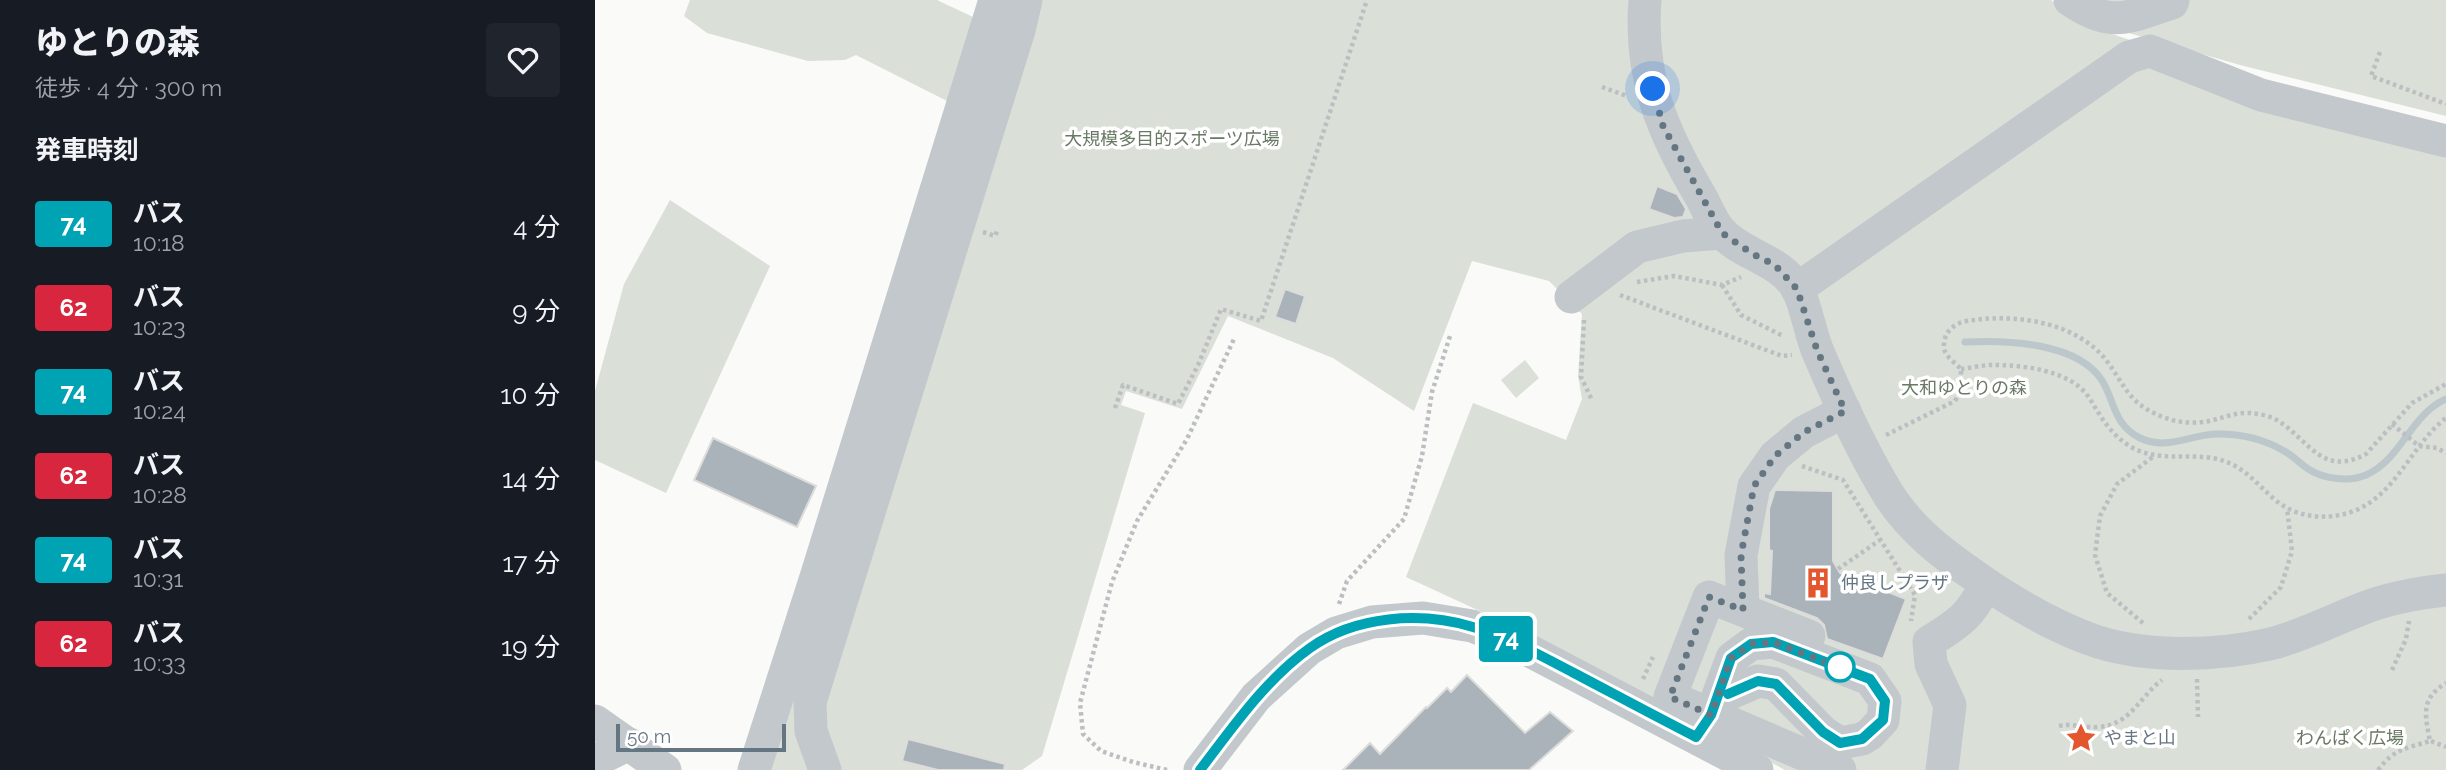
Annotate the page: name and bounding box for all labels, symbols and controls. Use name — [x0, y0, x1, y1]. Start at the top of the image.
text: ゆとりの森 — [35, 23, 200, 62]
button: heart — [486, 23, 560, 97]
your location — [1635, 71, 1670, 106]
text: 徒歩 · 4 分 · 300 m — [35, 74, 222, 101]
park label: 大規模多目的スポーツ広場 — [1064, 128, 1280, 149]
text: 発車時刻 — [35, 135, 139, 165]
text: バス — [133, 198, 185, 228]
text: 74 — [60, 209, 87, 238]
text: 4 分 — [513, 212, 560, 242]
text: 10:18 — [133, 229, 185, 256]
text: バス — [133, 282, 185, 312]
text: 62 — [59, 293, 88, 322]
text: 9 分 — [512, 296, 560, 326]
text: 10:23 — [133, 313, 186, 340]
text: バス — [133, 366, 185, 396]
text: 74 — [60, 377, 87, 406]
park label: 大和ゆとりの森 — [1901, 377, 2027, 398]
text: 10 分 — [500, 380, 560, 410]
text: 10:24 — [133, 397, 186, 424]
text: バス — [133, 450, 185, 480]
text: 62 — [59, 461, 88, 490]
text: 14 分 — [502, 464, 560, 494]
text: 10:28 — [133, 481, 187, 508]
text: バス — [133, 534, 185, 564]
text: 74 — [60, 545, 87, 574]
text: 17 分 — [502, 548, 560, 578]
text: 10:31 — [133, 565, 183, 592]
building icon: 仲良しプラザ — [1801, 566, 1835, 600]
place label: 仲良しプラザ — [1841, 572, 1949, 593]
line badge: 74 — [1475, 616, 1537, 662]
text: バス — [133, 618, 185, 648]
text: 74 — [1493, 624, 1519, 653]
text: 62 — [59, 629, 88, 658]
text: 19 分 — [501, 632, 560, 662]
text: 10:33 — [133, 649, 186, 676]
unlabelled marker — [1825, 652, 1855, 682]
scale bar — [616, 721, 786, 753]
place icon: やまと山 — [2064, 721, 2098, 755]
text: 50 m — [627, 725, 671, 747]
place label: やまと山 — [2104, 727, 2176, 748]
park label: わんぱく広場 — [2296, 727, 2404, 748]

